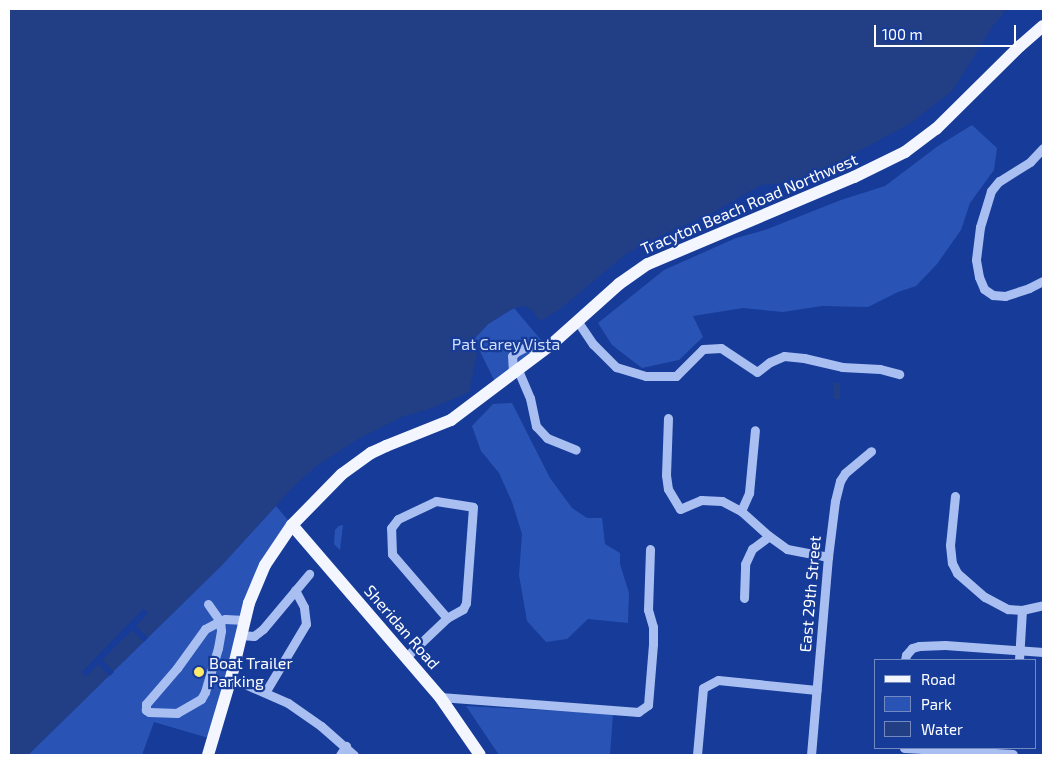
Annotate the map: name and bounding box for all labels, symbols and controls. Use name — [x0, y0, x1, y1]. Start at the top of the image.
scale bar — [877, 15, 1020, 47]
text: 100 m — [882, 25, 923, 43]
street label: Tracyton Beach Road Northwest — [638, 149, 860, 259]
park label: Pat Carey Vista — [451, 334, 561, 354]
street label: East 29th Street — [795, 535, 825, 653]
street label: Sheridan Road — [360, 581, 444, 673]
place label: Boat Trailer Parking — [209, 653, 293, 691]
legend — [874, 659, 1037, 749]
marker: Boat Trailer Parking — [193, 666, 205, 678]
text: Road — [921, 670, 956, 688]
text: Park — [921, 695, 952, 713]
text: Water — [921, 720, 963, 738]

